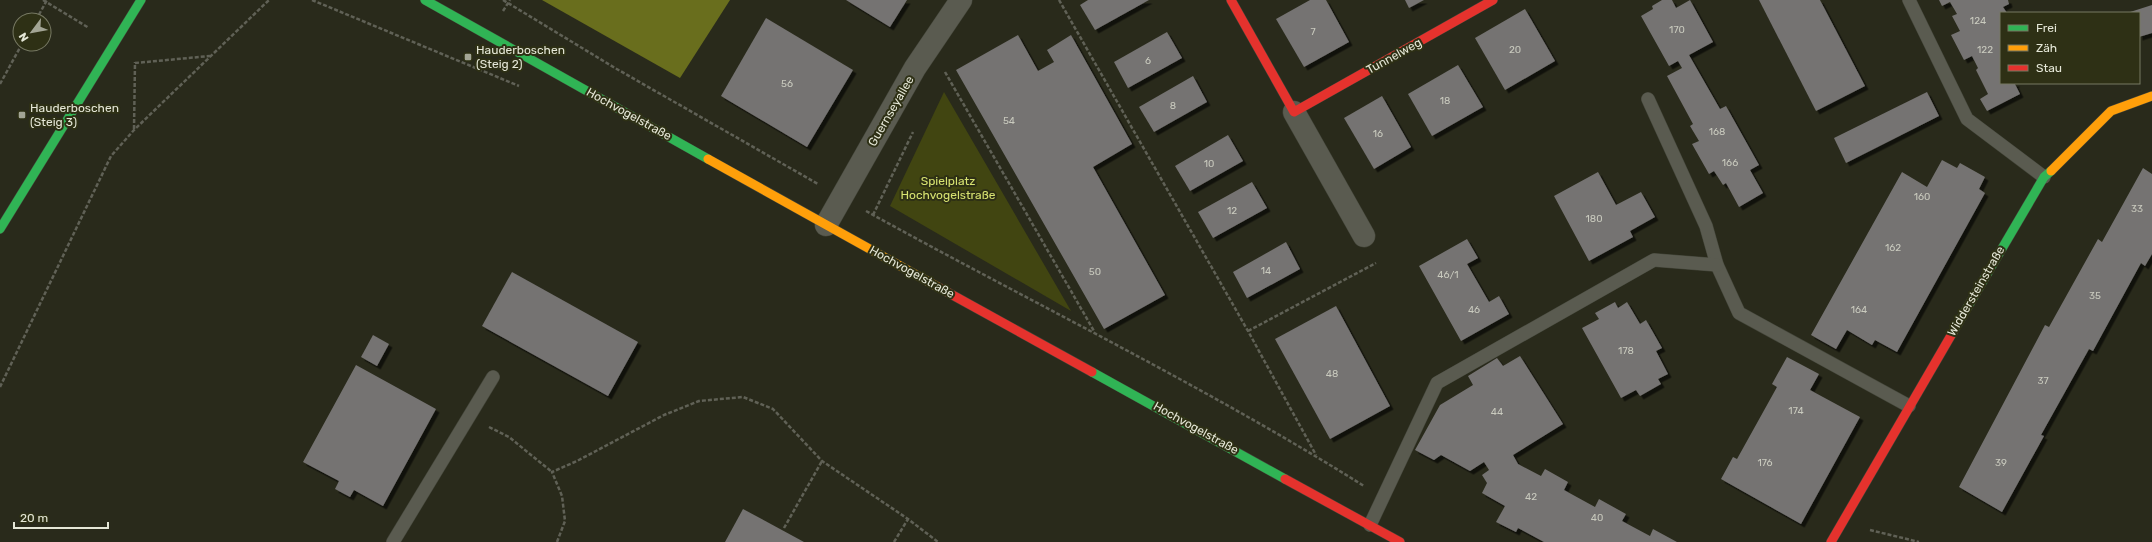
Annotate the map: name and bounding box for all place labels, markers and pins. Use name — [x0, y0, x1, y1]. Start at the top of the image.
place label: Hauderboschen (Steig 2) — [476, 43, 565, 71]
marker: Hauderboschen (Steig 2) — [463, 52, 473, 62]
place label: Hauderboschen (Steig 3) — [30, 101, 119, 129]
marker: Hauderboschen (Steig 3) — [17, 110, 27, 120]

